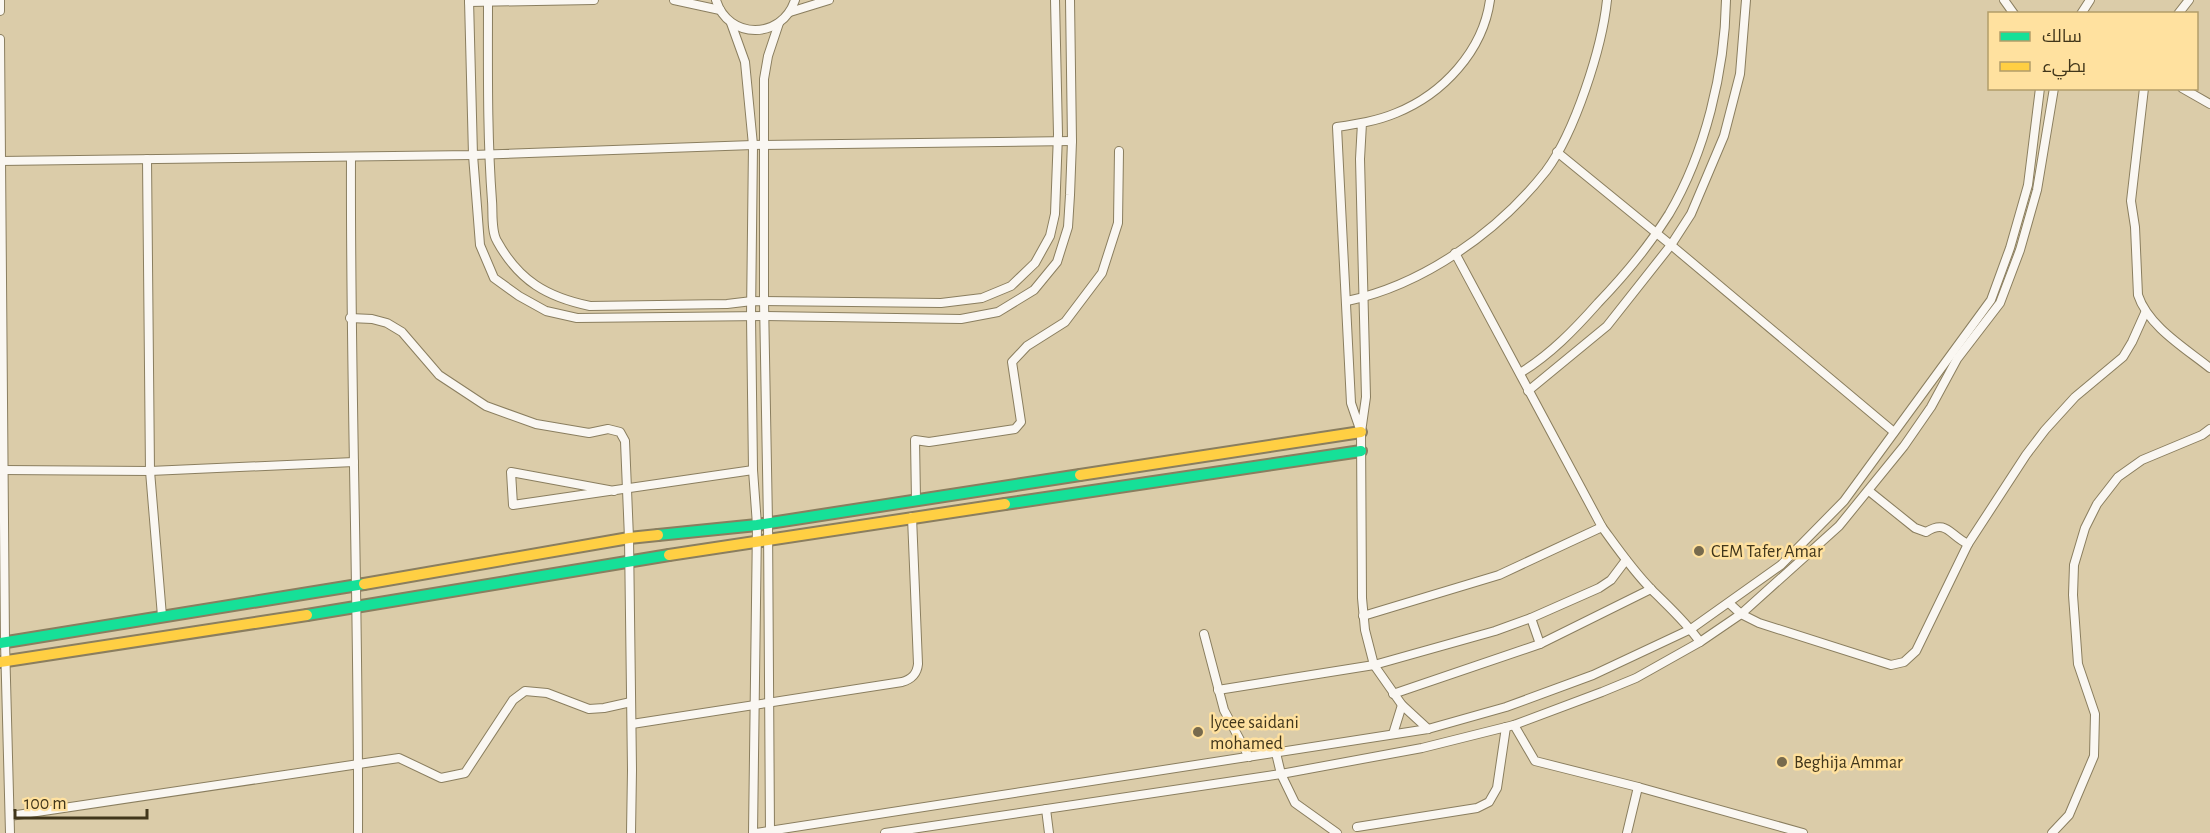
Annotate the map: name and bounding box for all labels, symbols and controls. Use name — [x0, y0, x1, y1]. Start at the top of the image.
legend — [1988, 12, 2198, 90]
text: سالك — [2042, 28, 2082, 46]
text: بطيء — [2042, 58, 2086, 80]
place label: CEM Tafer Amar — [1711, 543, 1823, 561]
marker: CEM Tafer Amar — [1692, 544, 1706, 558]
place label: lycee saidani mohamed — [1210, 714, 1299, 753]
marker: lycee saidani mohamed — [1191, 725, 1205, 739]
place label: Beghija Ammar — [1794, 754, 1903, 772]
marker: Beghija Ammar — [1775, 755, 1789, 769]
scale bar — [15, 782, 147, 820]
text: 100 m — [24, 795, 67, 813]

